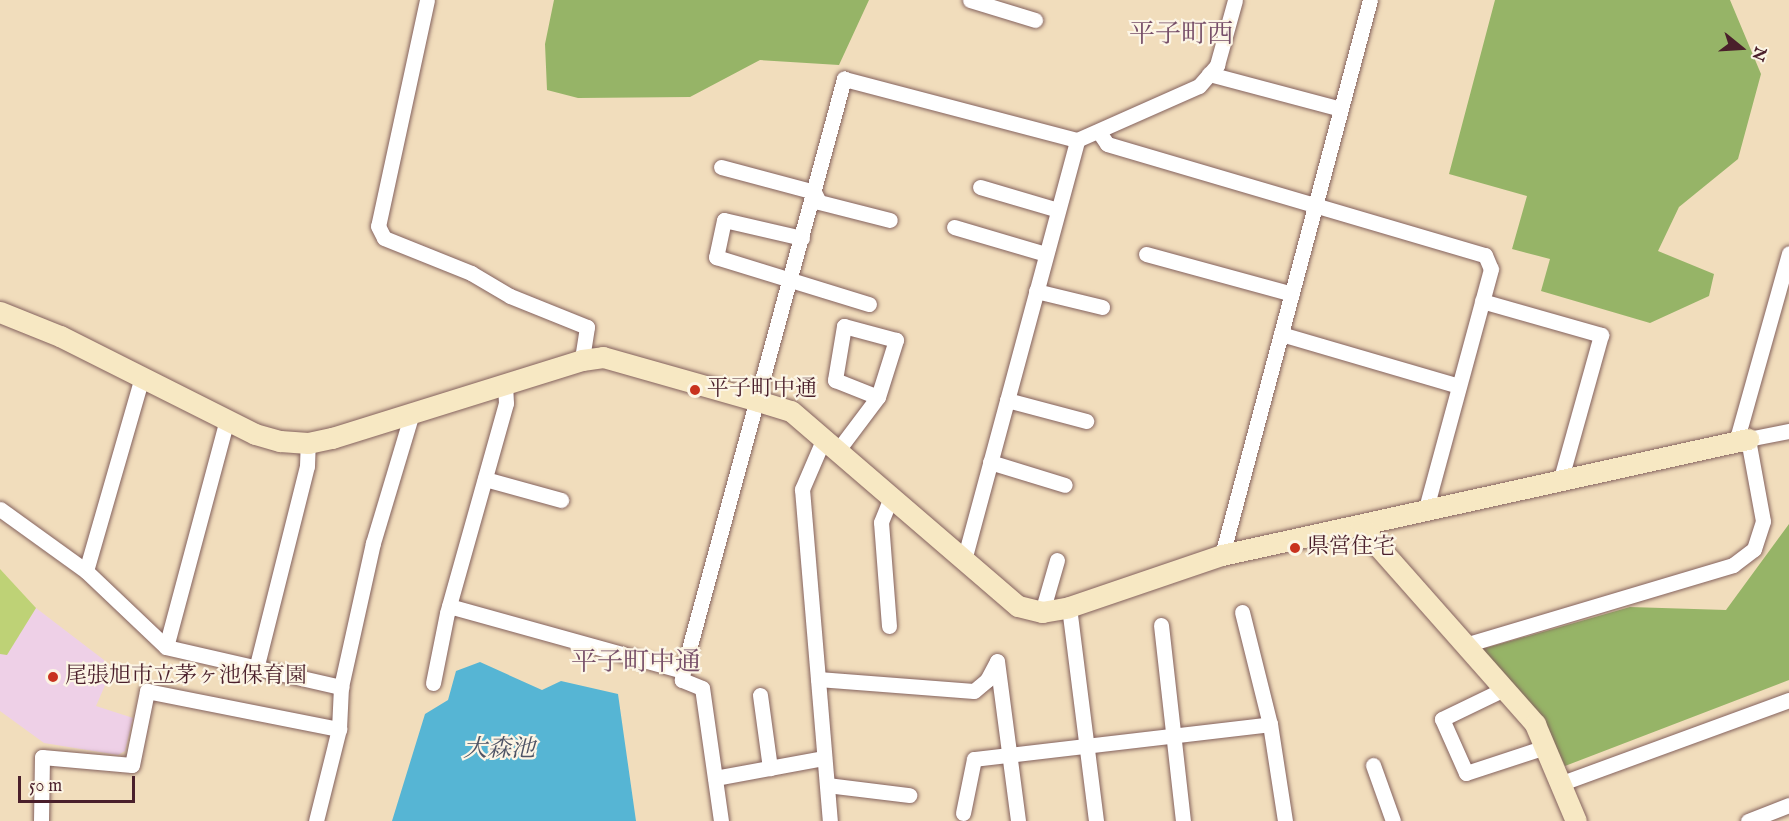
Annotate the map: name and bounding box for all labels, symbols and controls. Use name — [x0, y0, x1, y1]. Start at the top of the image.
north arrow — [1711, 18, 1771, 78]
district label: 平子町西 — [1129, 19, 1233, 51]
text: N — [1746, 44, 1770, 63]
place label: 平子町中通 — [707, 377, 817, 403]
marker: 平子町中通 — [688, 383, 702, 397]
place label: 県営住宅 — [1307, 535, 1395, 561]
marker: 県営住宅 — [1288, 541, 1302, 555]
district label: 平子町中通 — [571, 647, 701, 679]
place label: 尾張旭市立茅ヶ池保育園 — [65, 664, 307, 690]
marker: 尾張旭市立茅ヶ池保育園 — [46, 670, 60, 684]
water label: 大森池 — [463, 736, 535, 764]
scale bar — [21, 764, 138, 802]
text: 50 m — [29, 775, 62, 798]

